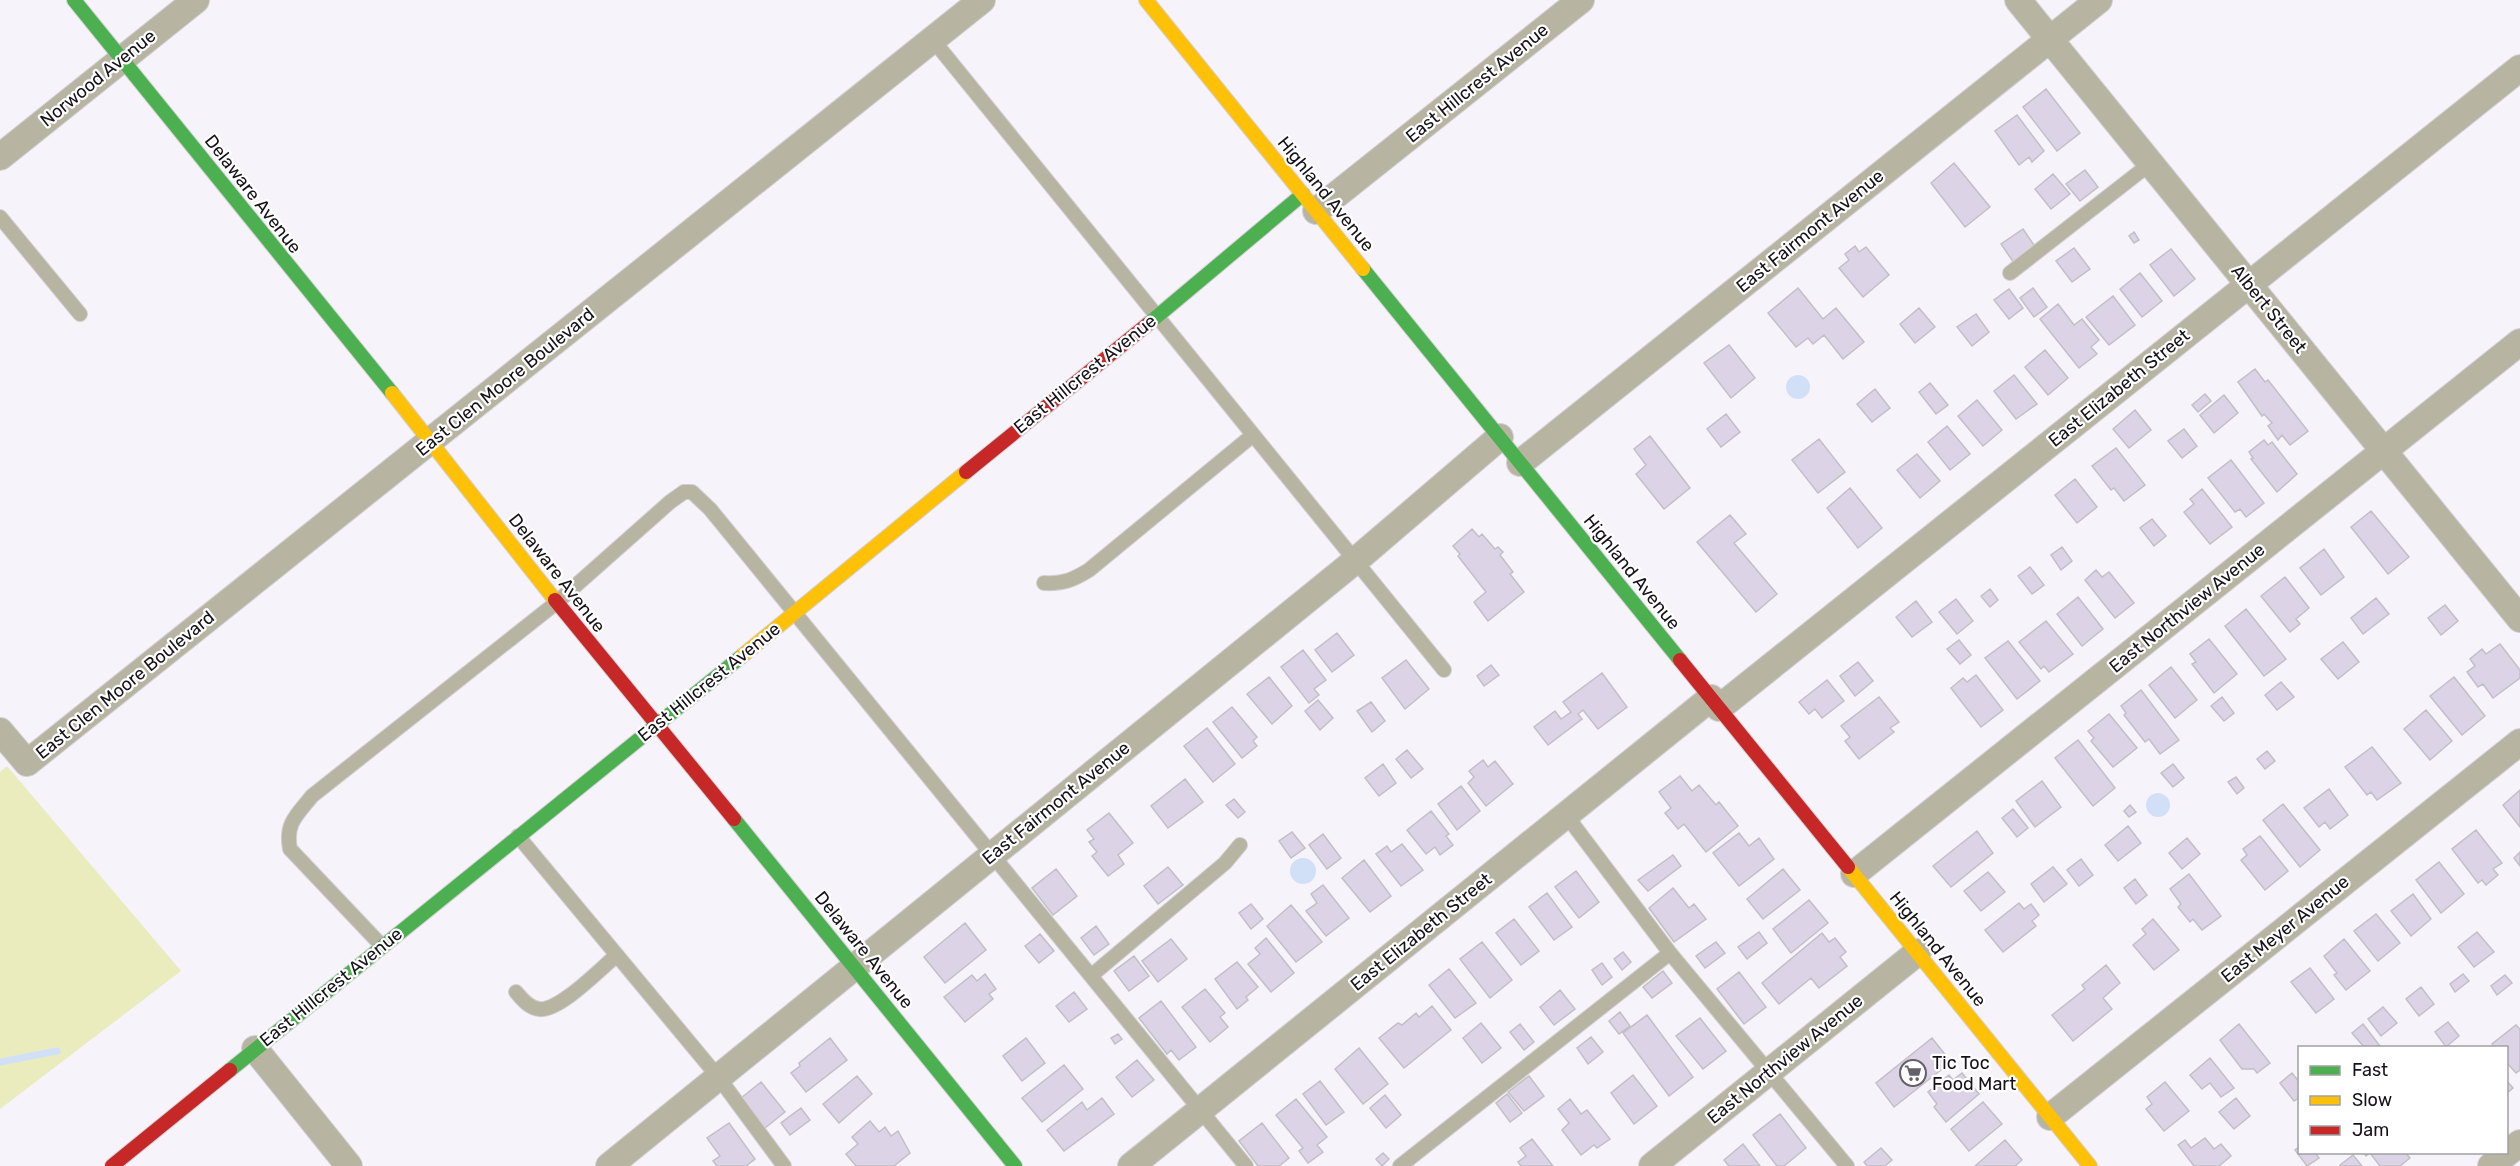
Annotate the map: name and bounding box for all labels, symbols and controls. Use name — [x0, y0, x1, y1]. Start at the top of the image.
street label: East Hillcrest Avenue — [1401, 19, 1553, 147]
street label: Norwood Avenue — [36, 25, 160, 131]
street label: Delaware Avenue — [200, 130, 306, 258]
street label: Highland Avenue — [1273, 132, 1379, 256]
street label: East Fairmont Avenue — [1732, 165, 1888, 297]
street label: Albert Street — [2227, 260, 2311, 358]
street label: East Clen Moore Boulevard — [411, 303, 599, 461]
street label: East Hillcrest Avenue — [1009, 310, 1161, 438]
street label: East Elizabeth Street — [2044, 324, 2194, 452]
street label: Delaware Avenue — [504, 509, 610, 637]
street label: Highland Avenue — [1579, 510, 1685, 634]
street label: East Northview Avenue — [2105, 538, 2269, 678]
street label: East Clen Moore Boulevard — [31, 606, 219, 764]
street label: East Hillcrest Avenue — [633, 618, 785, 746]
street label: East Fairmont Avenue — [978, 737, 1134, 869]
street label: East Elizabeth Street — [1346, 868, 1496, 996]
street label: East Meyer Avenue — [2216, 871, 2354, 987]
street label: Delaware Avenue — [810, 887, 918, 1013]
street label: Highland Avenue — [1885, 887, 1991, 1011]
street label: East Hillcrest Avenue — [255, 923, 407, 1051]
street label: East Northview Avenue — [1703, 989, 1867, 1129]
legend — [2298, 1046, 2508, 1154]
place label: Tic Toc Food Mart — [1932, 1052, 2016, 1095]
supermarket icon: Tic Toc Food Mart — [1898, 1058, 1928, 1088]
text: Fast — [2352, 1059, 2388, 1081]
text: Slow — [2352, 1089, 2392, 1111]
text: Jam — [2352, 1119, 2389, 1141]

